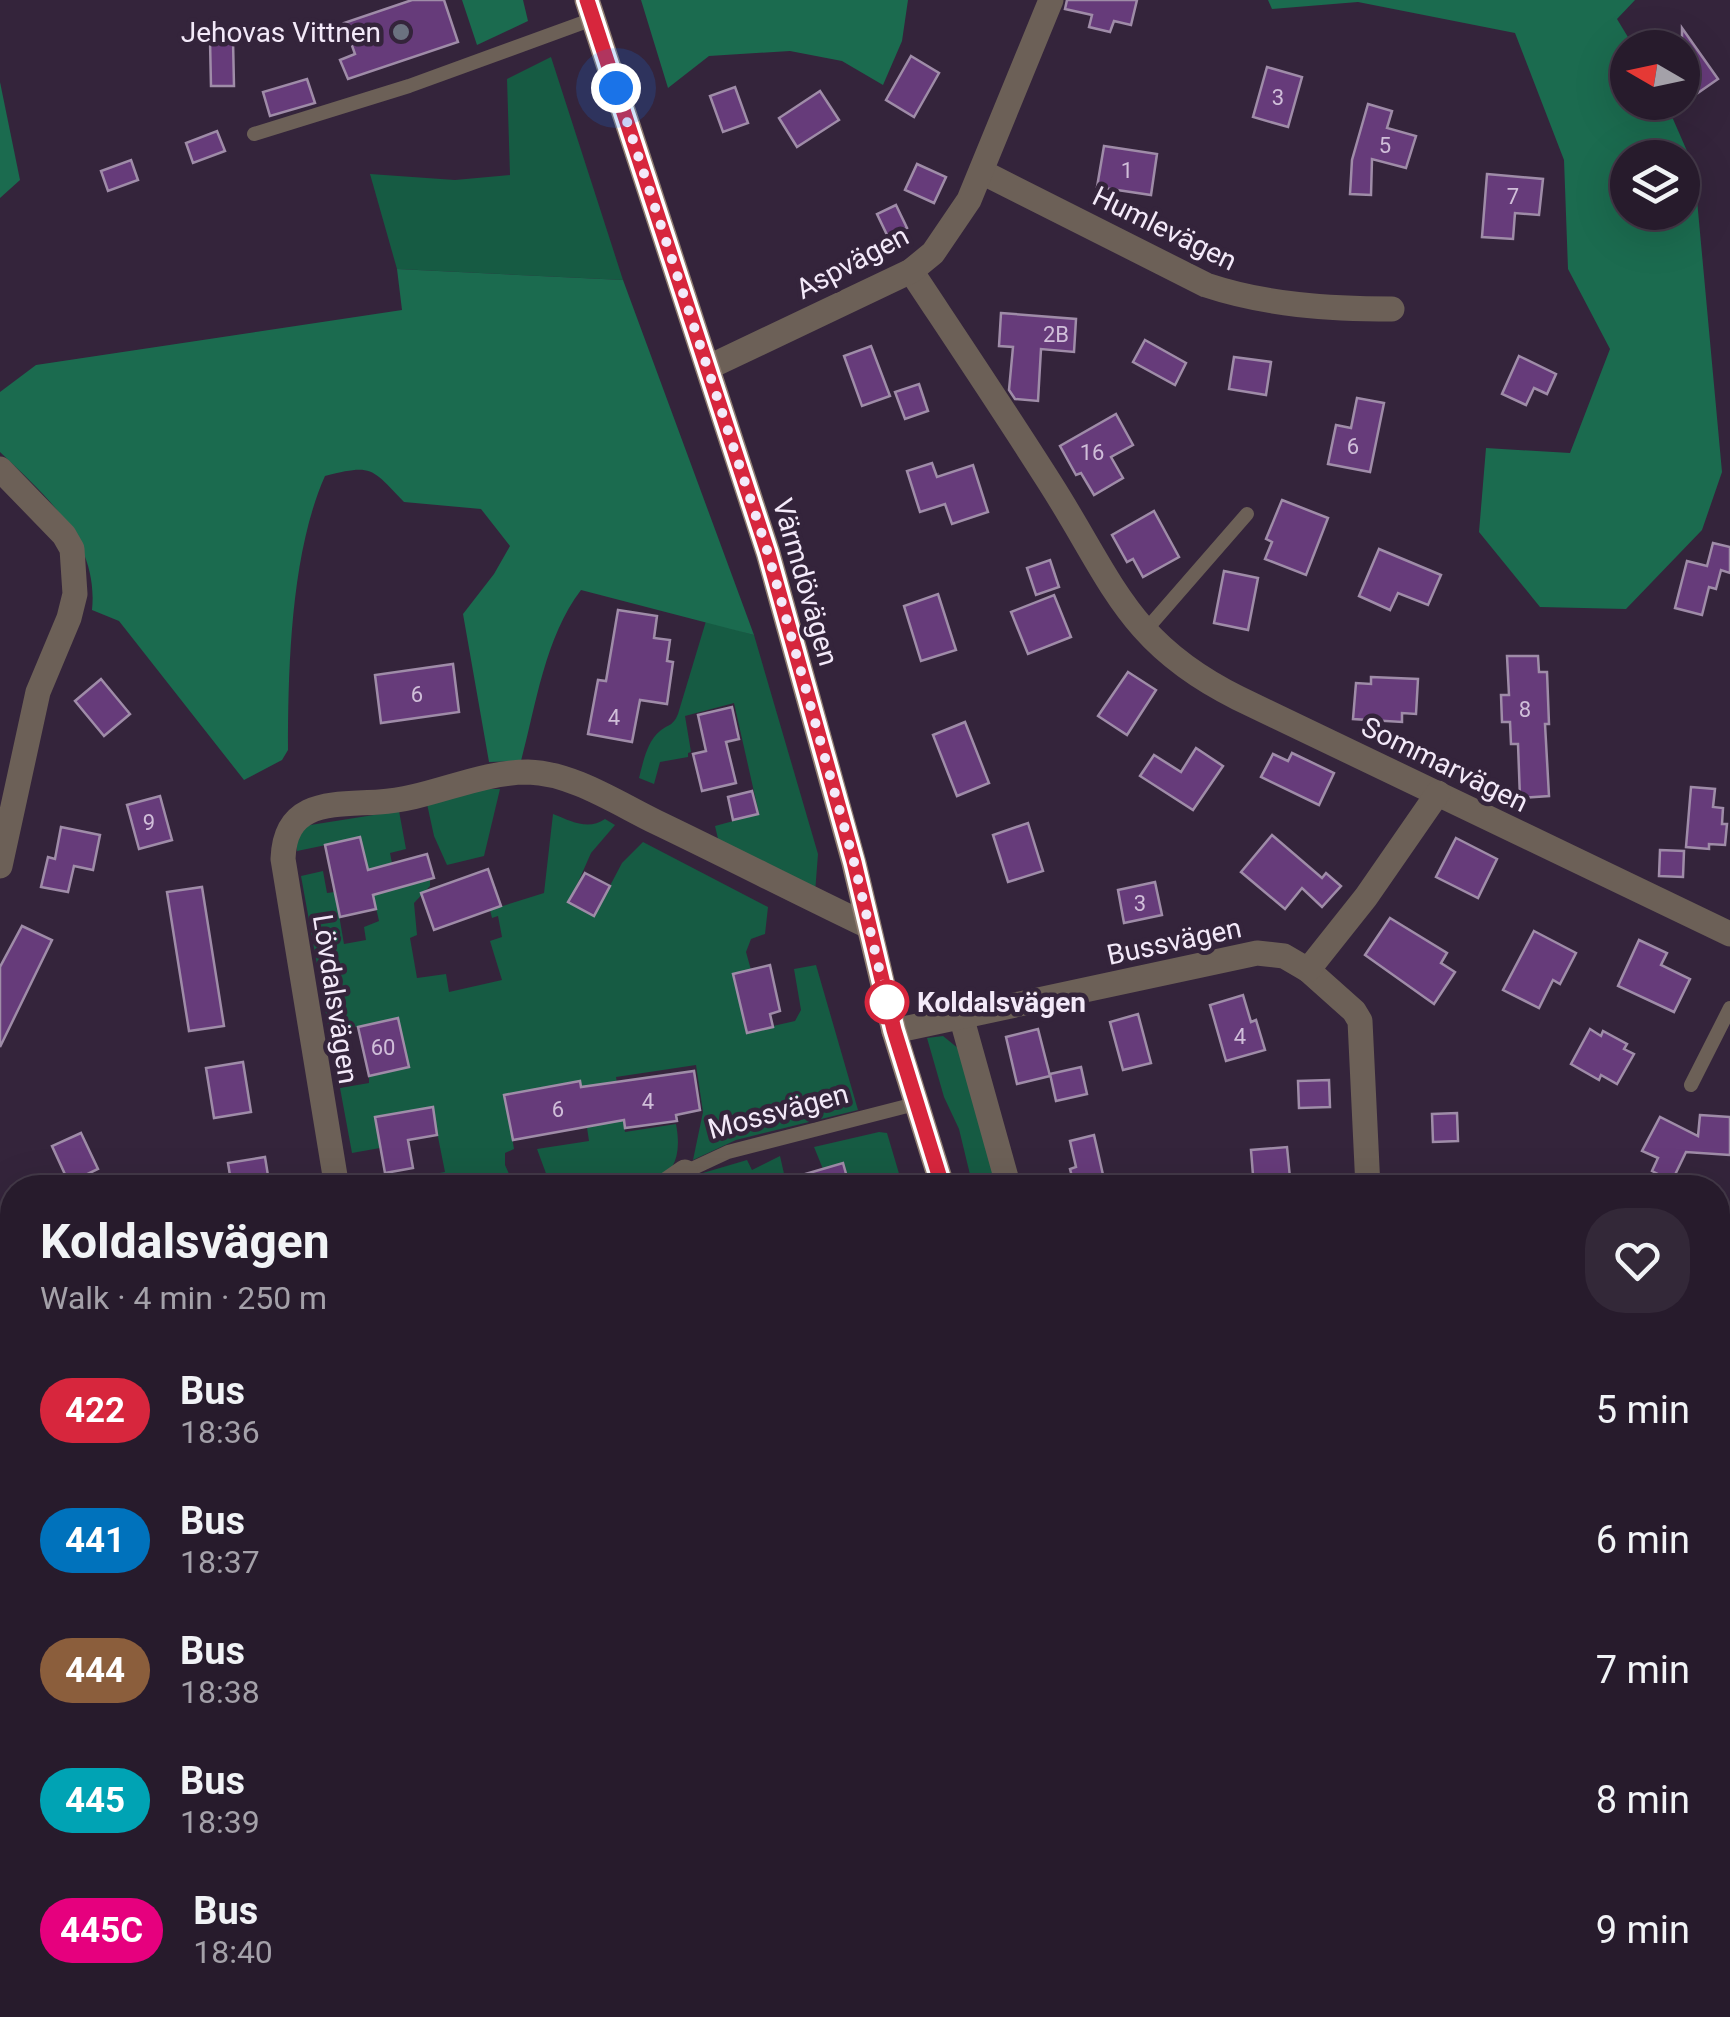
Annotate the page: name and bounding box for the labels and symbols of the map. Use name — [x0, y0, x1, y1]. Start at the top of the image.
place label: Jehovas Vittnen — [181, 16, 381, 49]
marker: Jehovas Vittnen — [390, 21, 412, 43]
north arrow — [1610, 30, 1700, 120]
your location — [591, 63, 641, 113]
house number: 3 — [1272, 85, 1284, 110]
house number: 5 — [1379, 133, 1391, 158]
house number: 1 — [1121, 158, 1133, 183]
street label: Humlevägen — [1087, 179, 1242, 277]
house number: 7 — [1507, 184, 1519, 209]
street label: Aspvägen — [790, 219, 914, 306]
house number: 2B — [1043, 322, 1069, 347]
house number: 6 — [1347, 434, 1359, 459]
house number: 16 — [1080, 440, 1104, 465]
street label: Värmdövägen — [766, 495, 845, 670]
house number: 6 — [411, 682, 423, 707]
house number: 8 — [1519, 697, 1531, 722]
house number: 4 — [608, 705, 620, 730]
street label: Sommarvägen — [1356, 710, 1533, 819]
house number: 9 — [143, 810, 155, 835]
house number: 3 — [1134, 891, 1146, 916]
street label: Bussvägen — [1104, 911, 1244, 972]
street label: Lövdalsvägen — [306, 912, 365, 1086]
marker: Koldalsvägen — [866, 981, 908, 1023]
place label: Koldalsvägen — [917, 986, 1086, 1019]
house number: 4 — [1234, 1024, 1246, 1049]
house number: 60 — [371, 1035, 395, 1060]
street label: Mossvägen — [704, 1077, 852, 1146]
house number: 4 — [642, 1089, 654, 1114]
house number: 6 — [552, 1097, 564, 1122]

